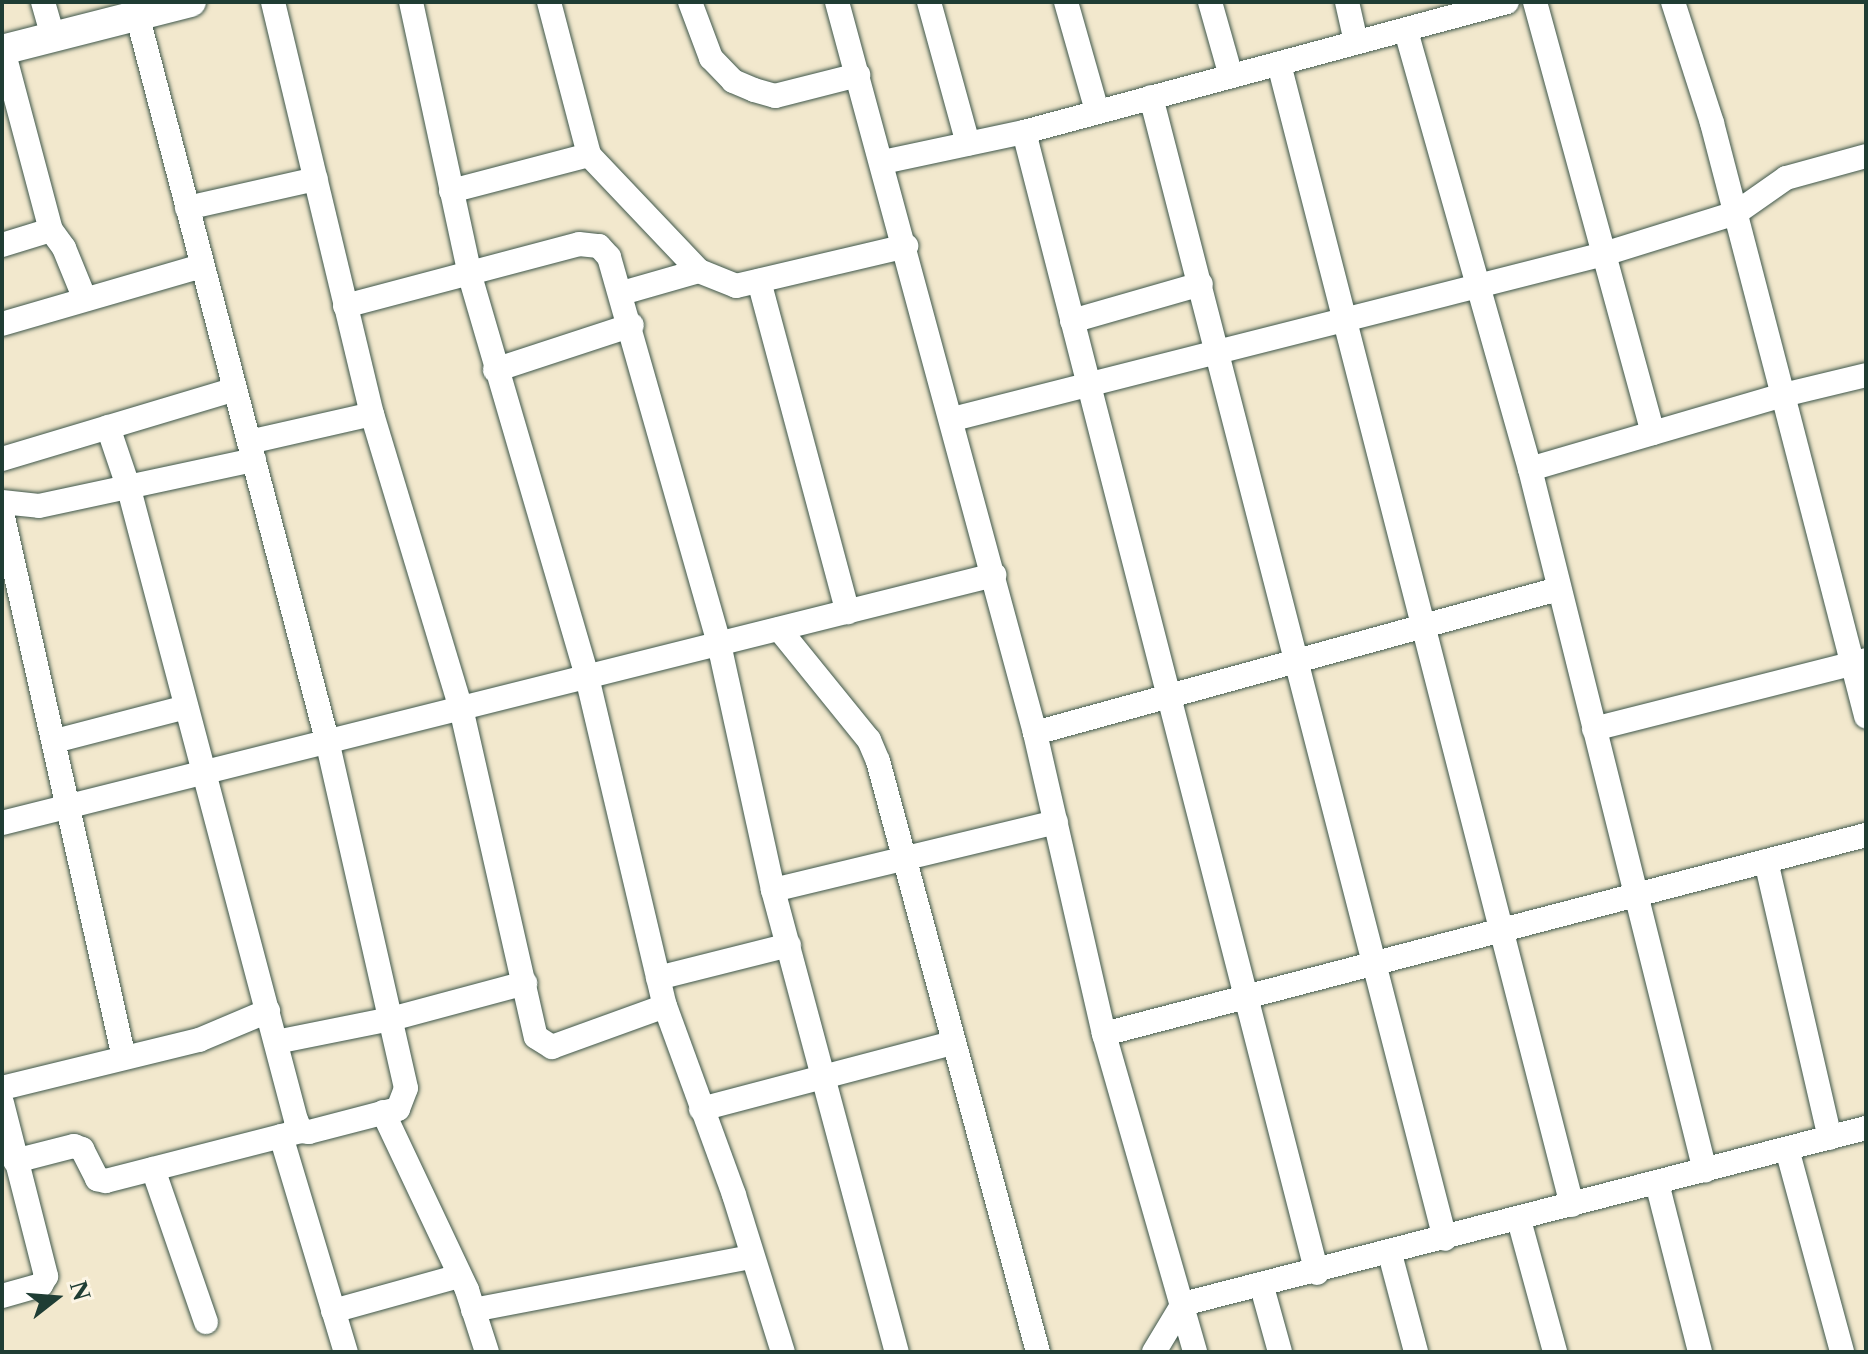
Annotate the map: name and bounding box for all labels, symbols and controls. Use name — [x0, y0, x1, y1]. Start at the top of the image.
north arrow — [16, 1258, 96, 1338]
text: N — [64, 1278, 95, 1304]

